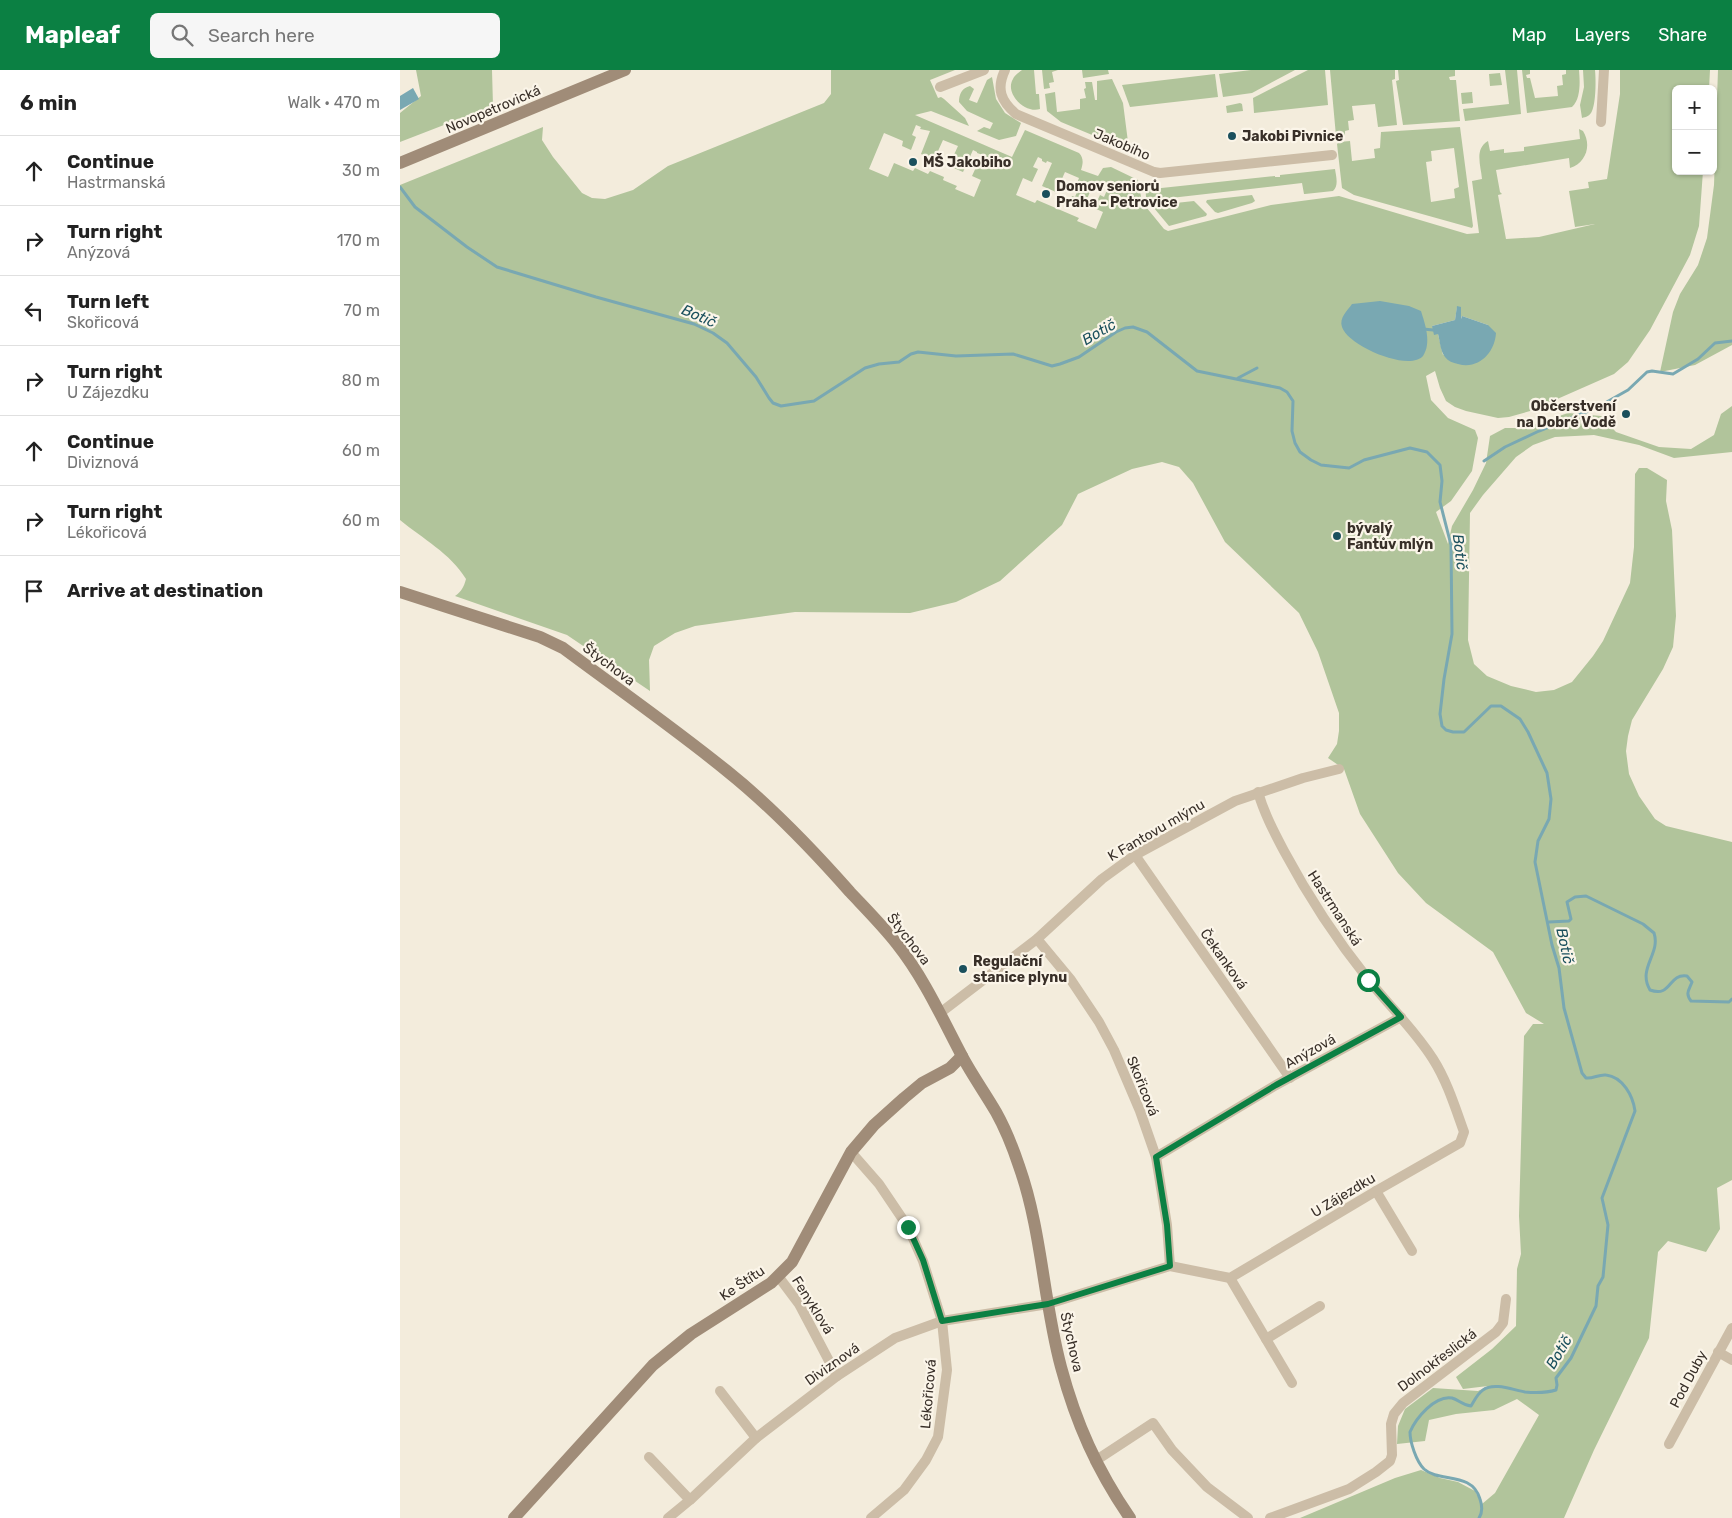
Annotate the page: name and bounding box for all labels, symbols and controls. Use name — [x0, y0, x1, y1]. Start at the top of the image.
search box — [150, 13, 500, 58]
text: Mapleaf — [25, 21, 120, 49]
icon: search — [168, 21, 196, 49]
text: Search here — [208, 24, 315, 47]
text: Map — [1512, 24, 1547, 46]
text: Layers — [1575, 24, 1630, 46]
text: Share — [1658, 24, 1707, 46]
street label: Novopetrovická — [443, 82, 543, 137]
map controls — [1672, 85, 1717, 175]
button: + — [1672, 85, 1717, 130]
text: 6 min — [20, 90, 77, 115]
text: Walk · 470 m — [287, 93, 380, 112]
street label: Jakobiho — [1091, 125, 1153, 164]
place label: Jakobi Pivnice — [1242, 128, 1343, 145]
marker: Jakobi Pivnice — [1226, 130, 1238, 142]
button: − — [1672, 130, 1717, 175]
text: Continue — [67, 150, 154, 173]
place label: MŠ Jakobiho — [923, 153, 1011, 171]
marker: MŠ Jakobiho — [907, 156, 919, 168]
icon: ahead — [20, 157, 48, 185]
text: 30 m — [342, 161, 380, 180]
text: Hastrmanská — [67, 173, 166, 192]
place label: Domov seniorů Praha - Petrovice — [1056, 178, 1178, 211]
marker: Domov seniorů Praha - Petrovice — [1040, 188, 1052, 200]
text: Turn right — [67, 220, 162, 243]
icon: right — [20, 227, 48, 255]
text: 170 m — [337, 231, 380, 250]
text: Anýzová — [67, 243, 130, 262]
text: Turn left — [67, 290, 149, 313]
icon: left — [20, 297, 48, 325]
text: 70 m — [343, 301, 380, 320]
water label: Botič — [679, 301, 719, 331]
text: Skořicová — [67, 313, 139, 332]
water label: Botič — [1079, 315, 1119, 349]
text: Turn right — [67, 360, 162, 383]
icon: right — [20, 367, 48, 395]
text: 80 m — [342, 371, 380, 390]
text: U Zájezdku — [67, 383, 149, 402]
place label: Občerstvení na Dobré Vodě — [1516, 398, 1617, 431]
marker: Občerstvení na Dobré Vodě — [1620, 408, 1632, 420]
text: Continue — [67, 430, 154, 453]
icon: ahead — [20, 437, 48, 465]
text: 60 m — [342, 441, 380, 460]
text: Diviznová — [67, 453, 139, 472]
text: Turn right — [67, 500, 162, 523]
icon: right — [20, 507, 48, 535]
text: 60 m — [342, 511, 380, 530]
place label: bývalý Fantův mlýn — [1347, 520, 1433, 553]
text: Lékořicová — [67, 523, 147, 542]
marker: bývalý Fantův mlýn — [1331, 530, 1343, 542]
water label: Botič — [1449, 533, 1471, 571]
icon: arrive — [20, 577, 48, 605]
text: Arrive at destination — [67, 579, 263, 602]
street label: Štychova — [579, 638, 639, 690]
street label: K Fantovu mlýnu — [1105, 796, 1208, 865]
street label: Hastrmanská — [1304, 867, 1365, 949]
street label: Štychova — [883, 909, 935, 969]
street label: Čekanková — [1196, 925, 1252, 993]
water label: Botič — [1552, 926, 1578, 966]
place label: Regulační stanice plynu — [973, 953, 1067, 986]
marker: Regulační stanice plynu — [957, 963, 969, 975]
route start — [1357, 969, 1380, 992]
street label: Anýzová — [1282, 1031, 1339, 1072]
street label: Skořicová — [1123, 1054, 1162, 1119]
street label: U Zájezdku — [1308, 1170, 1378, 1221]
route end — [897, 1216, 920, 1239]
street label: Ke Štítu — [716, 1261, 768, 1305]
street label: Fenyklová — [788, 1273, 837, 1338]
street label: Štychova — [1056, 1310, 1088, 1374]
street label: Dolnokřeslická — [1395, 1325, 1480, 1396]
water label: Botič — [1542, 1332, 1576, 1372]
street label: Diviznová — [802, 1339, 863, 1389]
street label: Pod Duby — [1666, 1347, 1711, 1411]
street label: Lékořicová — [917, 1358, 940, 1430]

